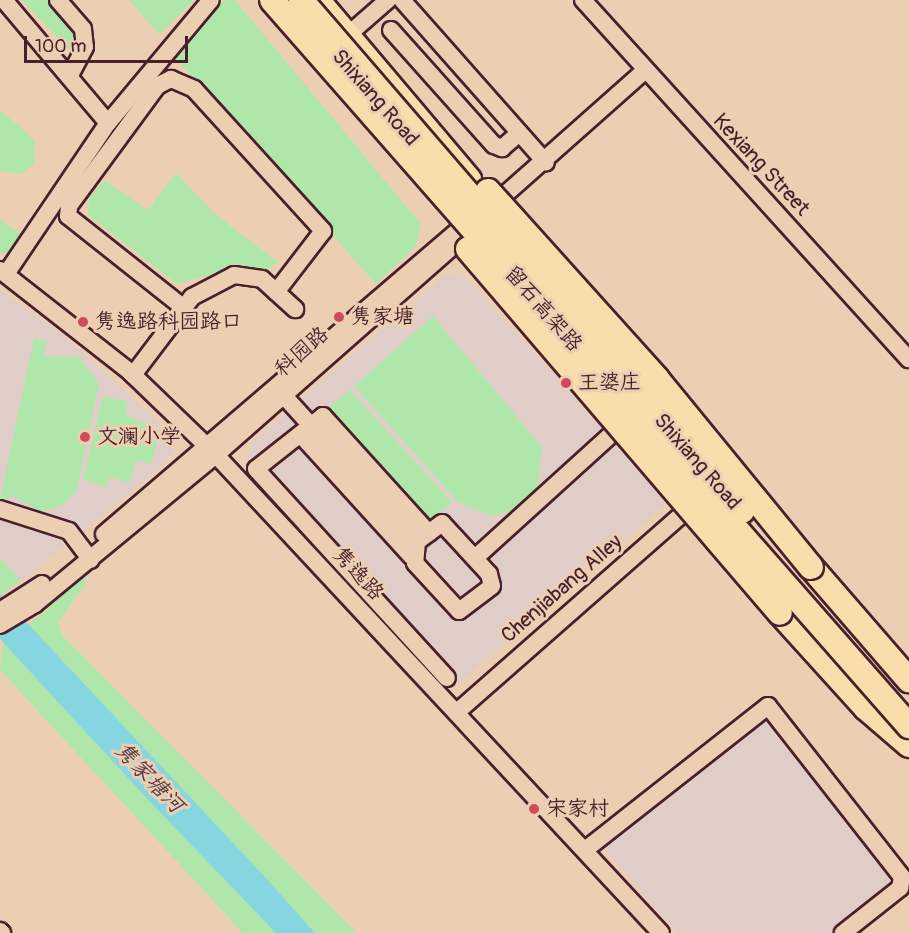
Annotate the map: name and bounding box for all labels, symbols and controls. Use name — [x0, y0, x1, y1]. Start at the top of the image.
scale bar — [27, 24, 190, 62]
text: 100 m — [35, 35, 87, 58]
street label: Shixiang Road — [326, 44, 424, 152]
street label: Kexiang Street — [707, 109, 815, 221]
street label: 留石高架路 — [499, 261, 587, 357]
place label: 隽家塘 — [351, 304, 414, 330]
place label: 隽逸路科园路口 — [95, 309, 242, 335]
marker: 隽家塘 — [332, 310, 346, 324]
marker: 隽逸路科园路口 — [76, 315, 90, 329]
street label: 科园路 — [270, 322, 334, 382]
place label: 王婆庄 — [578, 370, 641, 396]
marker: 王婆庄 — [559, 376, 573, 390]
street label: Shixiang Road — [648, 408, 746, 516]
place label: 文澜小学 — [97, 424, 181, 450]
marker: 文澜小学 — [78, 430, 92, 444]
street label: Chenjiabang Alley — [496, 530, 628, 648]
street label: 隽逸路 — [327, 542, 389, 606]
water label: 隽家塘河 — [109, 737, 189, 819]
place label: 宋家村 — [546, 796, 609, 822]
marker: 宋家村 — [527, 802, 541, 816]

